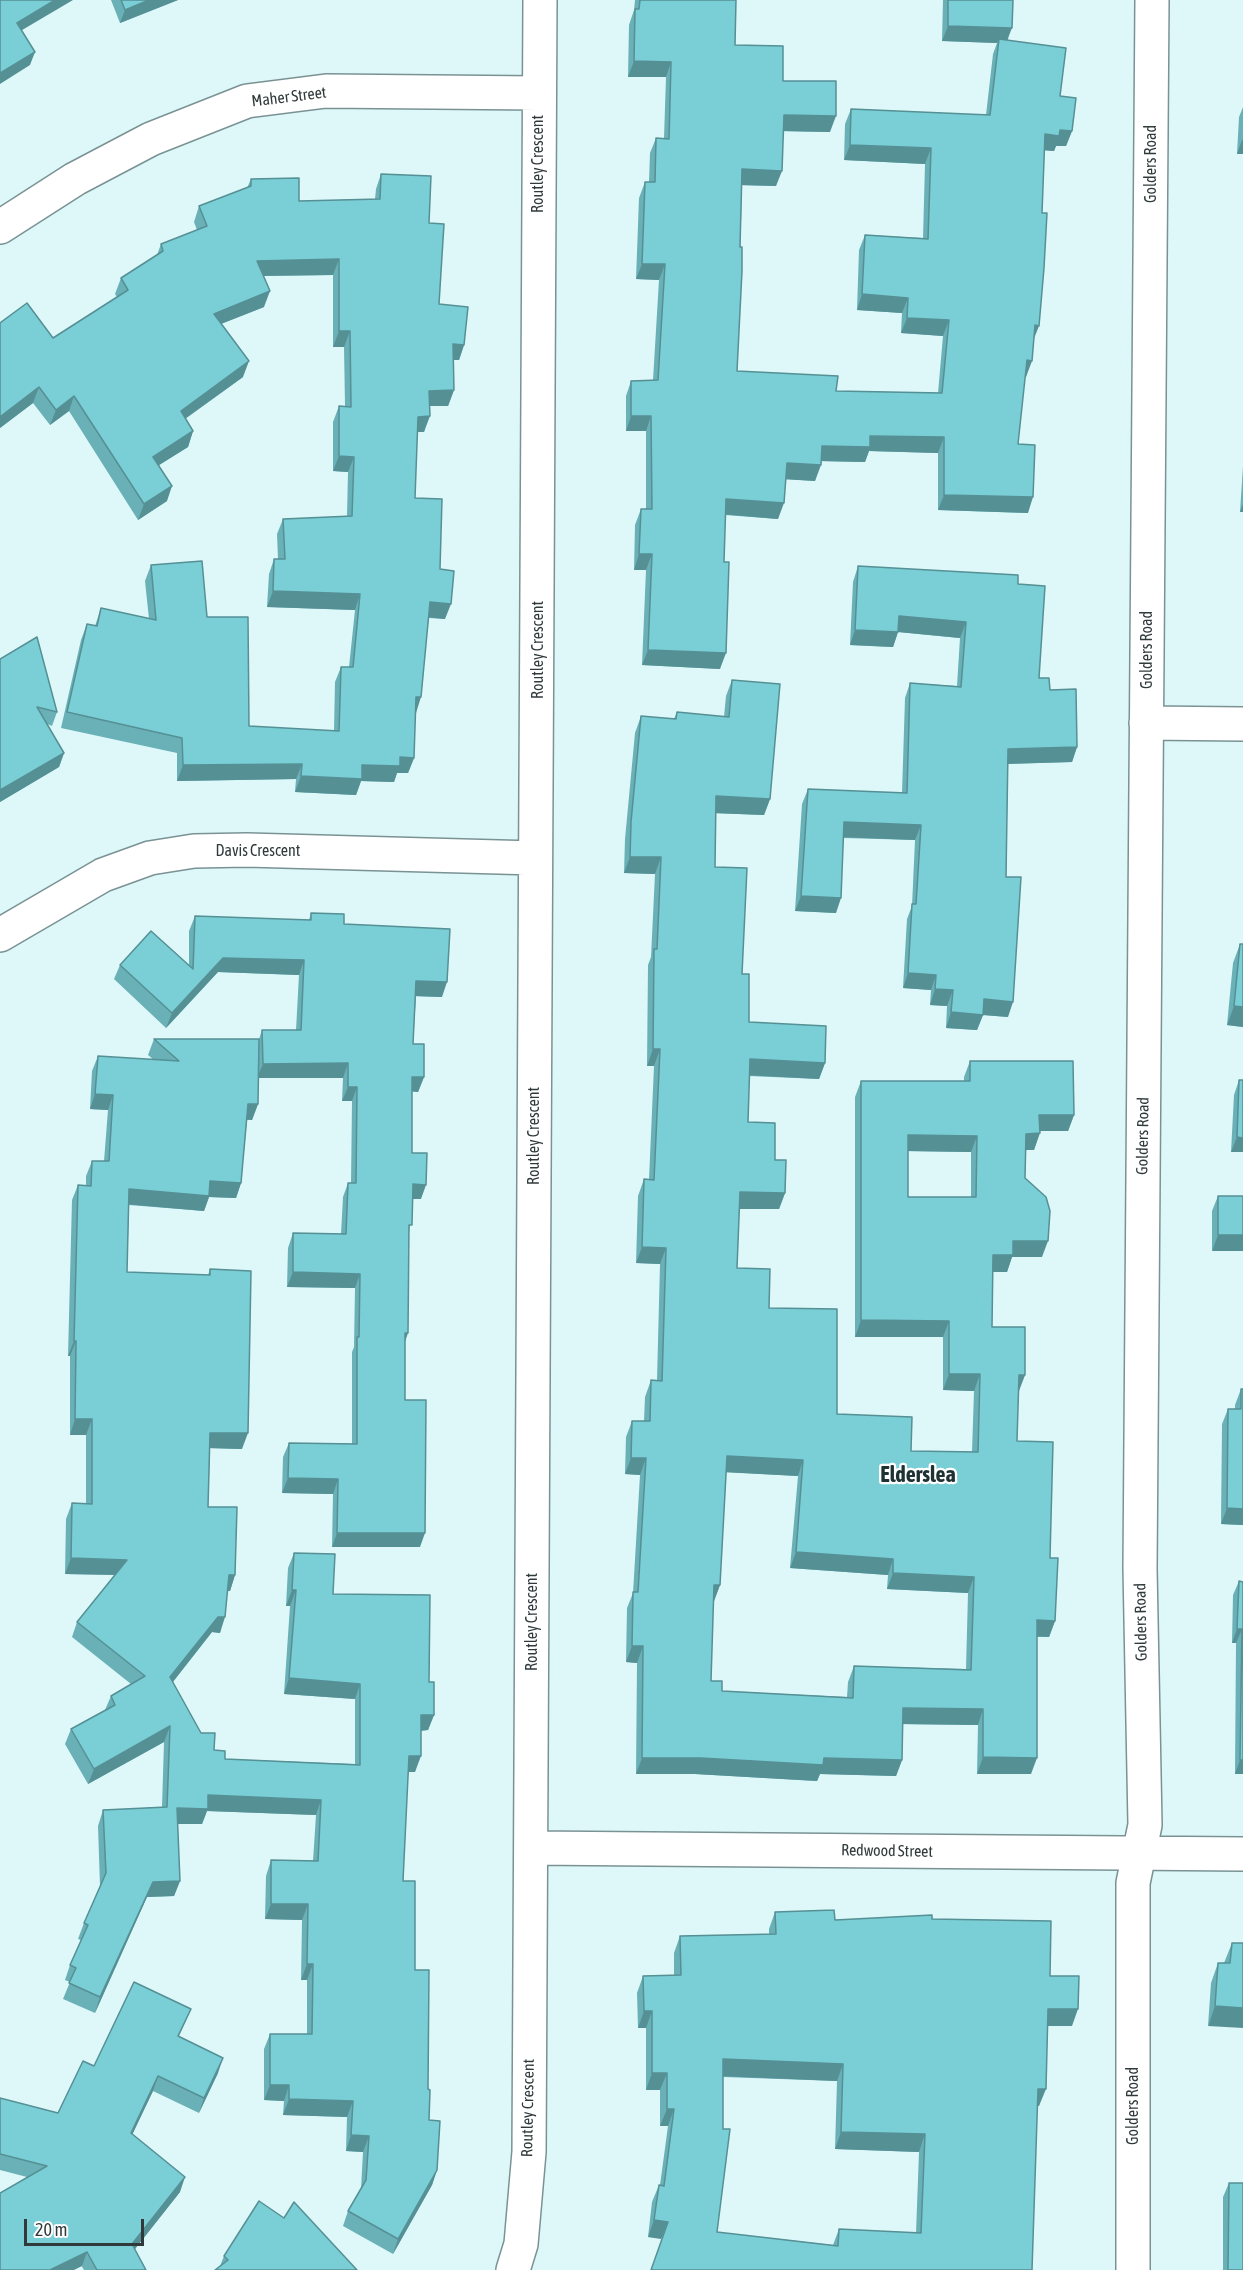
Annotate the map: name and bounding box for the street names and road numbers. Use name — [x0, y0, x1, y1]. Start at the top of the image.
street label: Maher Street — [251, 83, 327, 111]
street label: Routley Crescent — [528, 115, 548, 213]
street label: Golders Road — [1141, 125, 1161, 203]
street label: Routley Crescent — [528, 601, 548, 699]
street label: Golders Road — [1137, 611, 1157, 689]
street label: Davis Crescent — [216, 841, 300, 861]
street label: Routley Crescent — [524, 1087, 544, 1185]
street label: Golders Road — [1133, 1097, 1153, 1175]
street label: Routley Crescent — [522, 1573, 542, 1671]
street label: Golders Road — [1131, 1583, 1151, 1661]
street label: Redwood Street — [841, 1841, 933, 1861]
street label: Routley Crescent — [518, 2059, 538, 2157]
street label: Golders Road — [1123, 2067, 1143, 2145]

